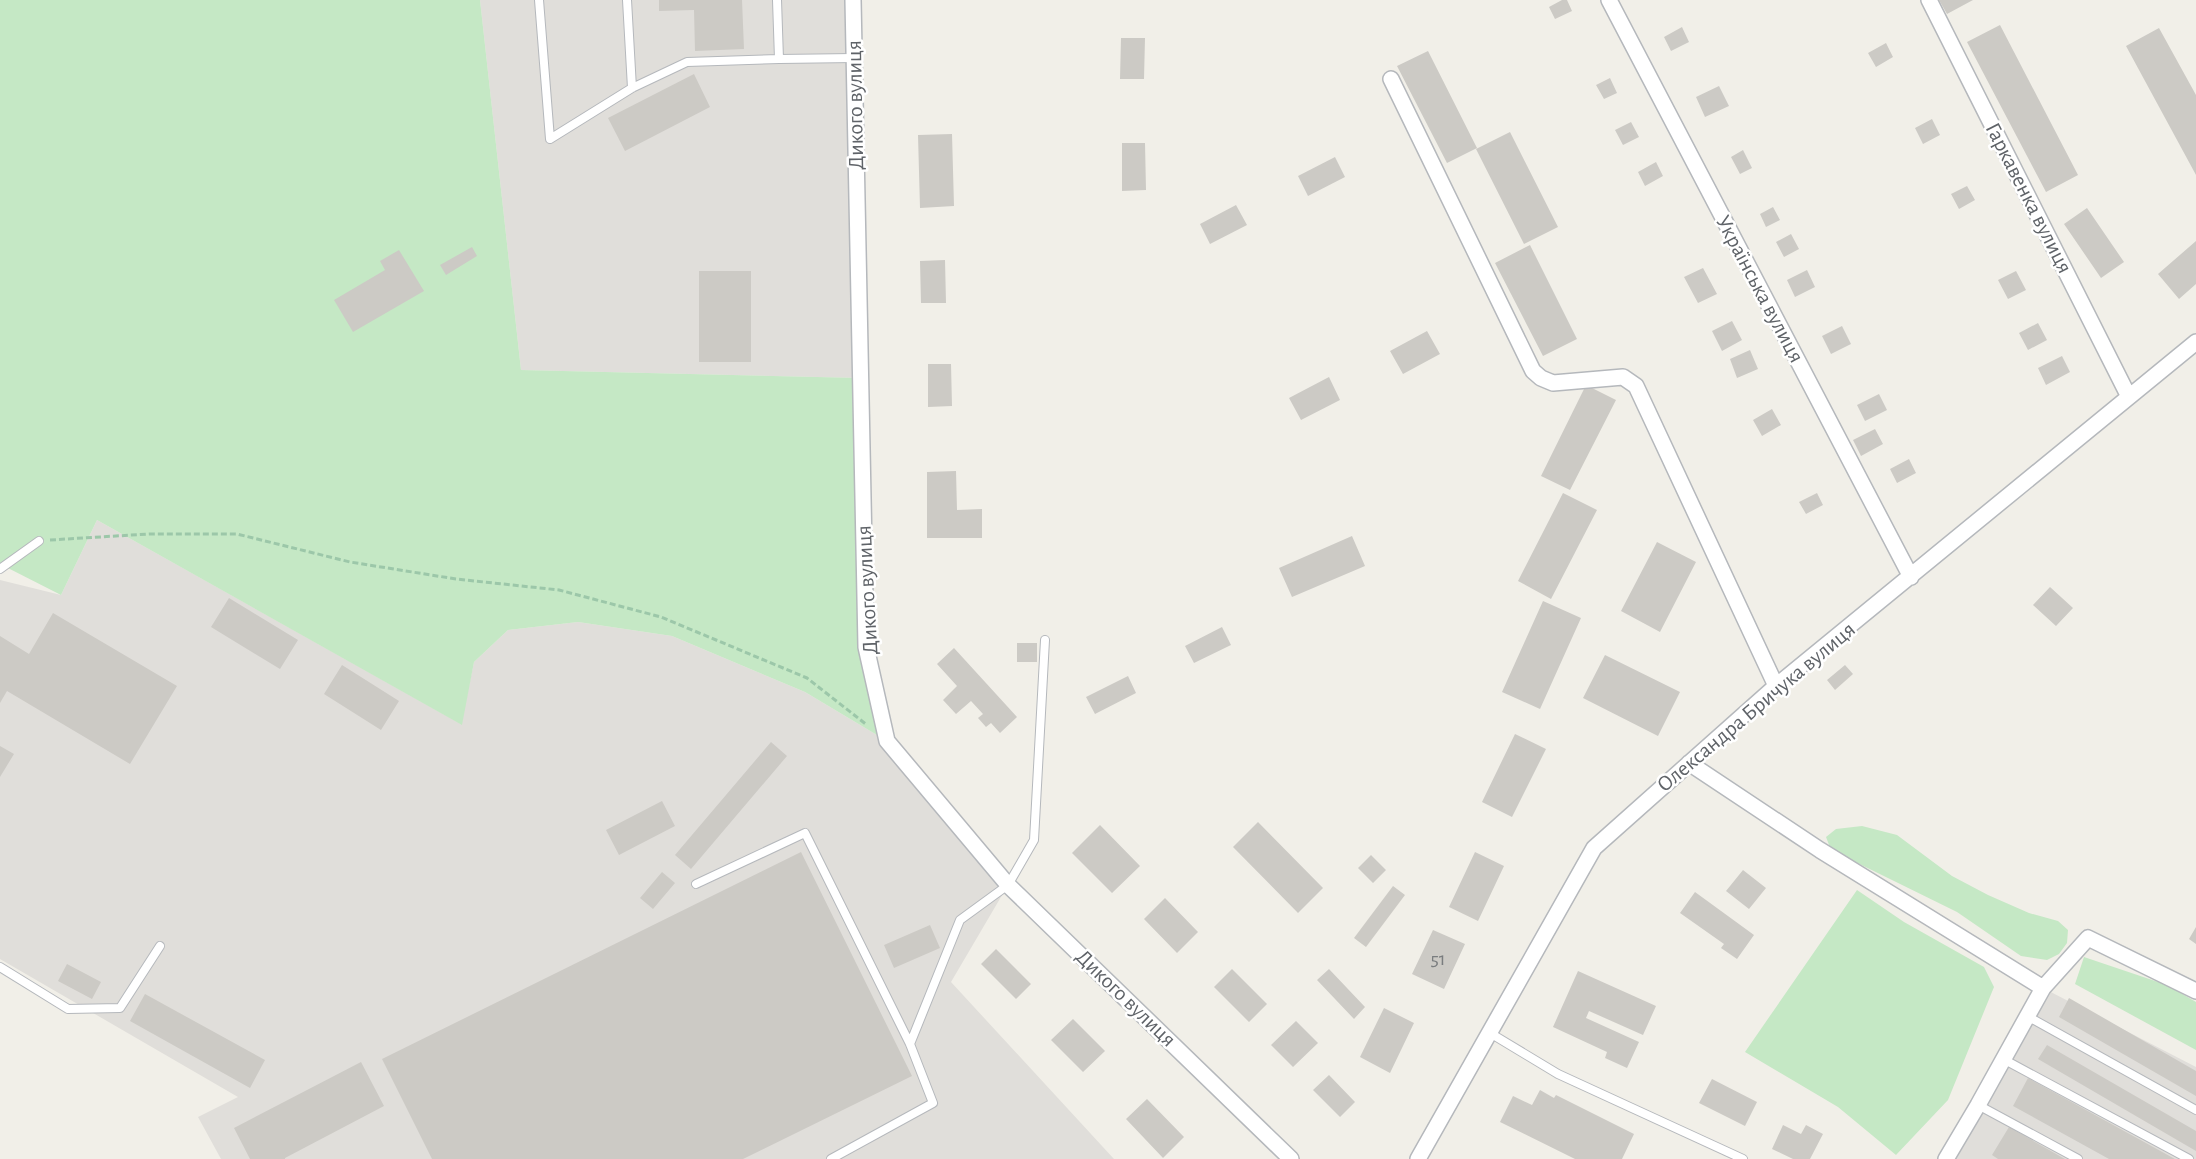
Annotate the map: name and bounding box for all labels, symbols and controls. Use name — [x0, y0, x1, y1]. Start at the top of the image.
street label: Дикого вулиця — [843, 40, 867, 170]
street label: Гаркавенка вулиця — [1982, 119, 2076, 277]
street label: Українська вулиця — [1712, 212, 1808, 366]
street label: Дикого вулиця — [853, 525, 881, 655]
street label: Олександра Бричука вулиця — [1653, 618, 1859, 796]
street label: Дикого вулиця — [1072, 945, 1180, 1051]
house number: 51 — [1430, 949, 1446, 969]

